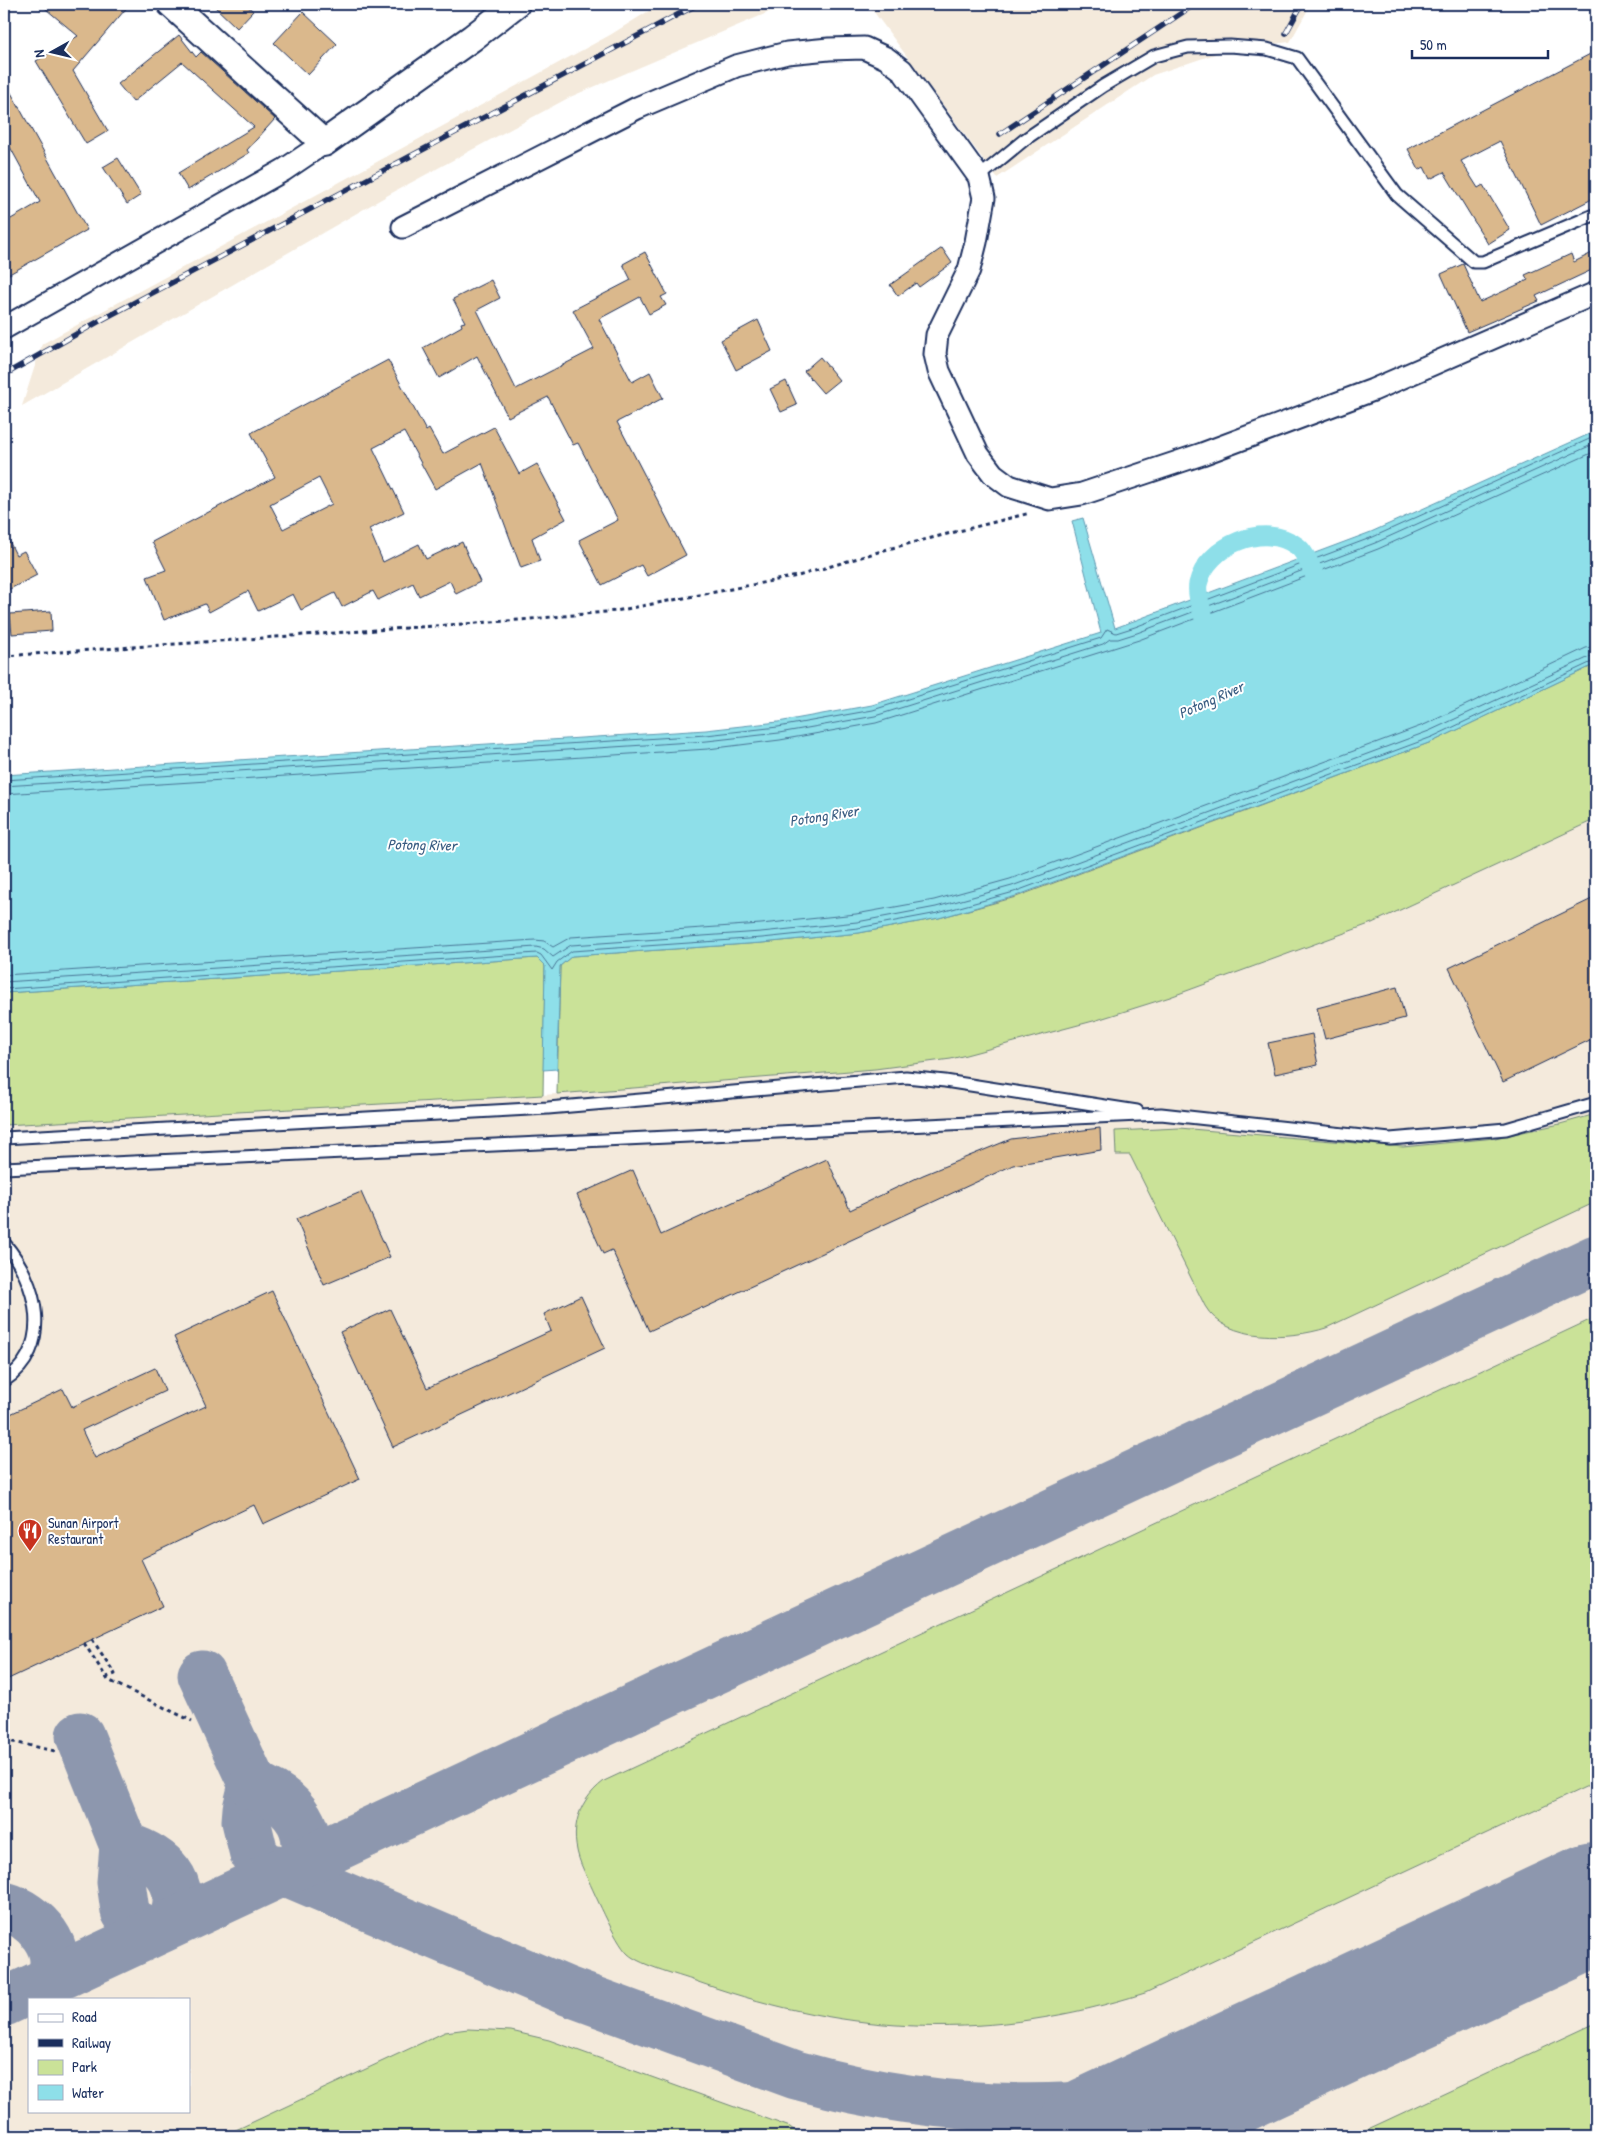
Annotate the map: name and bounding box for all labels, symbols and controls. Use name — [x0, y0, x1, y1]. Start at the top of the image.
north arrow — [28, 28, 78, 78]
scale bar — [1412, 28, 1549, 60]
text: 50 m — [1420, 34, 1447, 55]
text: N — [29, 48, 49, 59]
water label: Potong River — [1175, 675, 1249, 723]
water label: Potong River — [788, 799, 862, 831]
water label: Potong River — [387, 833, 459, 856]
place label: Sunan Airport Restaurant — [48, 1513, 119, 1548]
restaurant icon: Sunan Airport Restaurant — [17, 1518, 43, 1552]
legend — [28, 1998, 190, 2112]
text: Road — [72, 2006, 97, 2027]
text: Railway — [72, 2032, 111, 2053]
text: Park — [72, 2056, 97, 2077]
text: Water — [72, 2082, 104, 2103]

